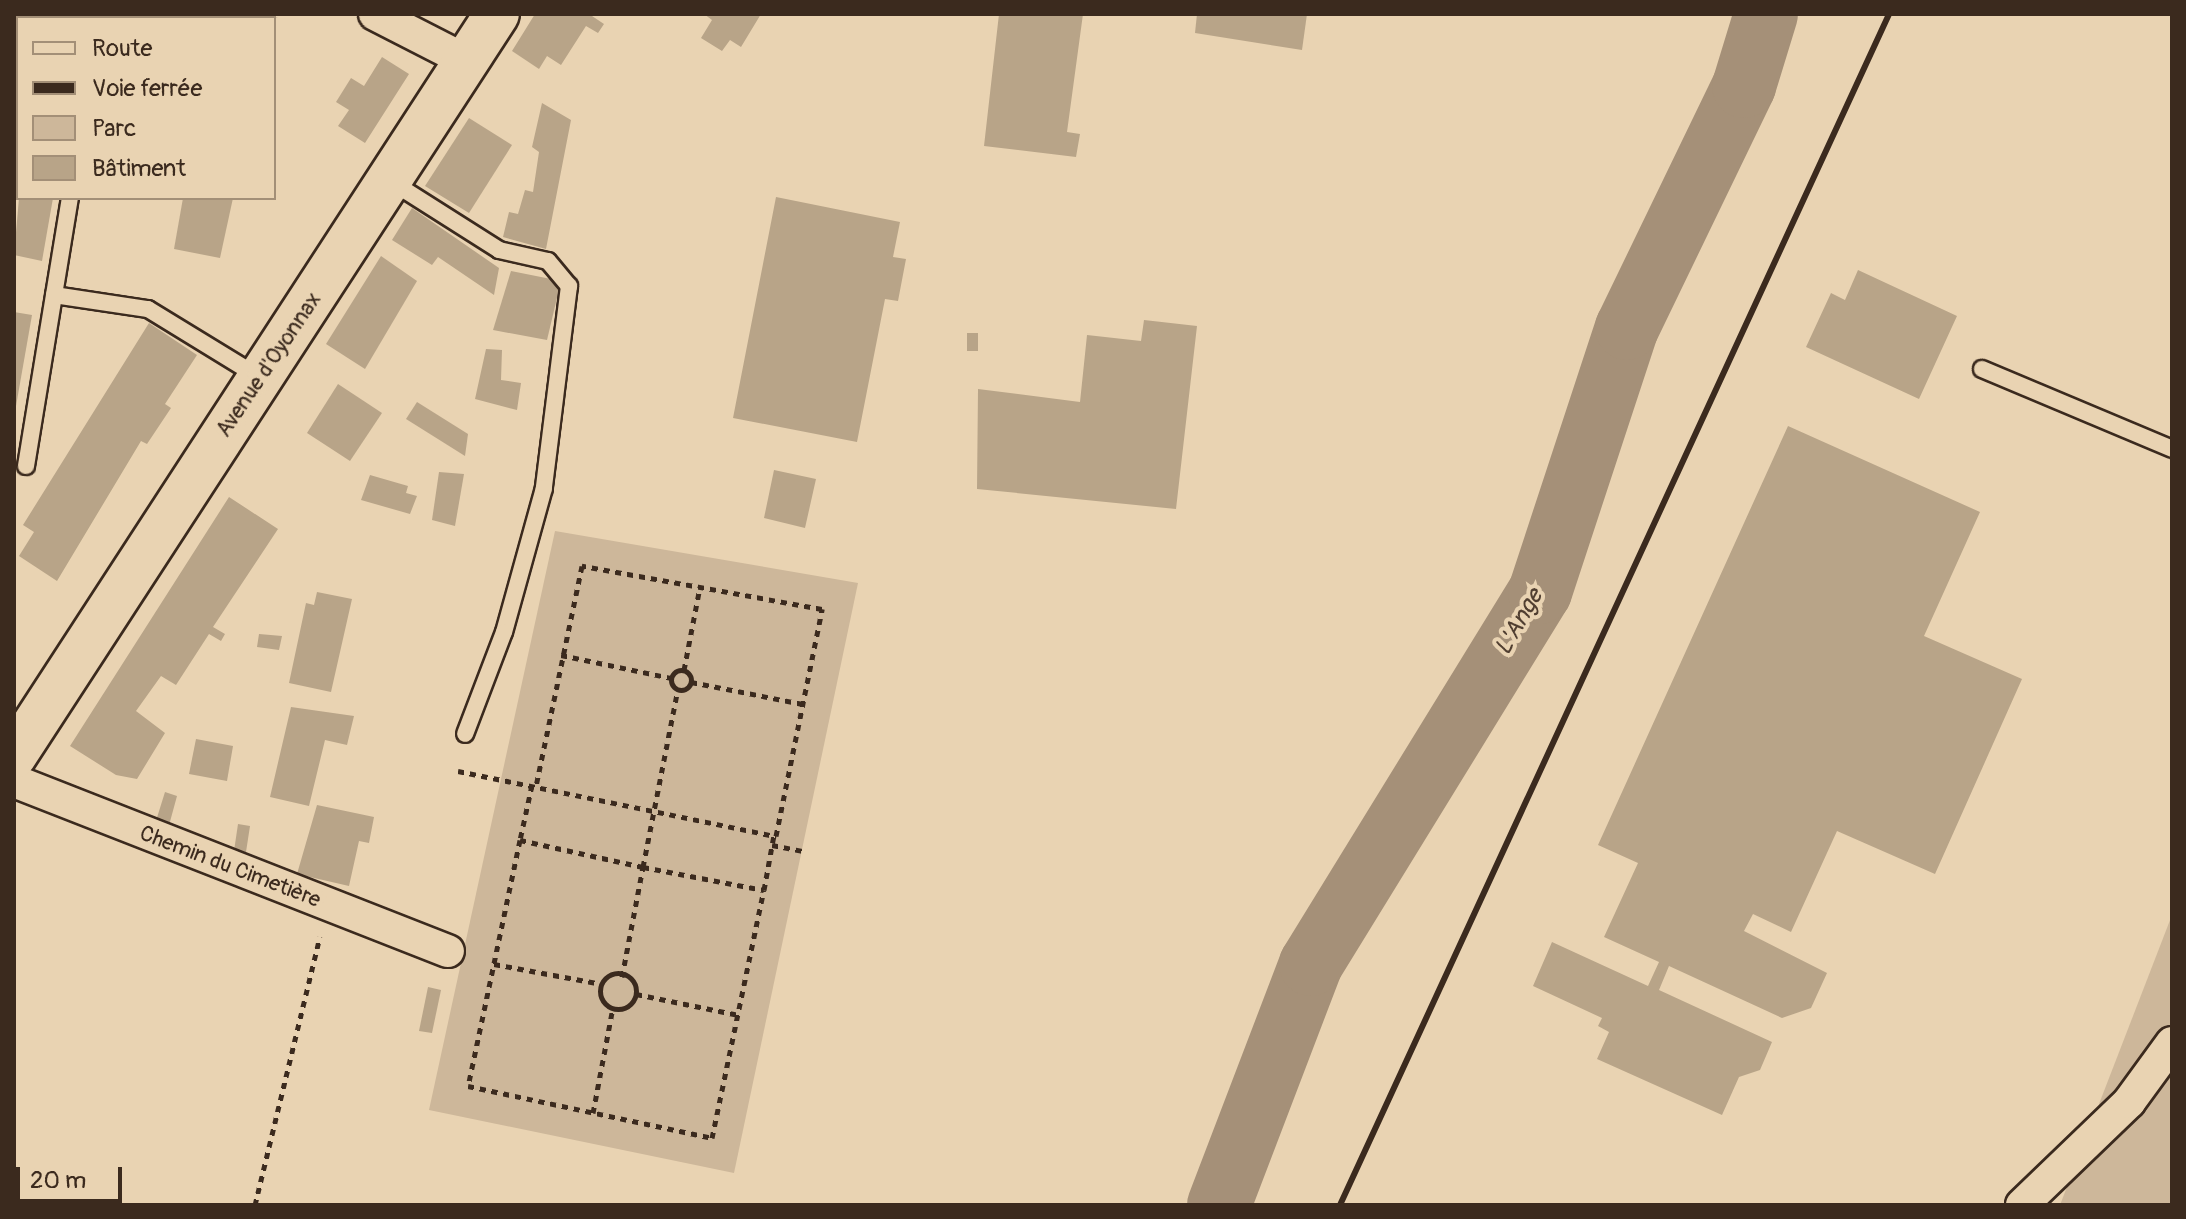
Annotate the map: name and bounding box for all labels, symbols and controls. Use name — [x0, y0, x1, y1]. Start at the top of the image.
legend — [16, 16, 276, 200]
text: Route — [92, 34, 152, 63]
text: Voie ferrée — [92, 74, 202, 103]
text: Parc — [92, 114, 136, 143]
text: Bâtiment — [92, 154, 186, 183]
street label: Avenue d'Oyonnax — [211, 288, 327, 442]
water label: L'Ange — [1489, 584, 1549, 660]
street label: Chemin du Cimetière — [136, 820, 324, 914]
scale bar — [20, 1151, 126, 1201]
text: 20 m — [30, 1166, 86, 1195]

